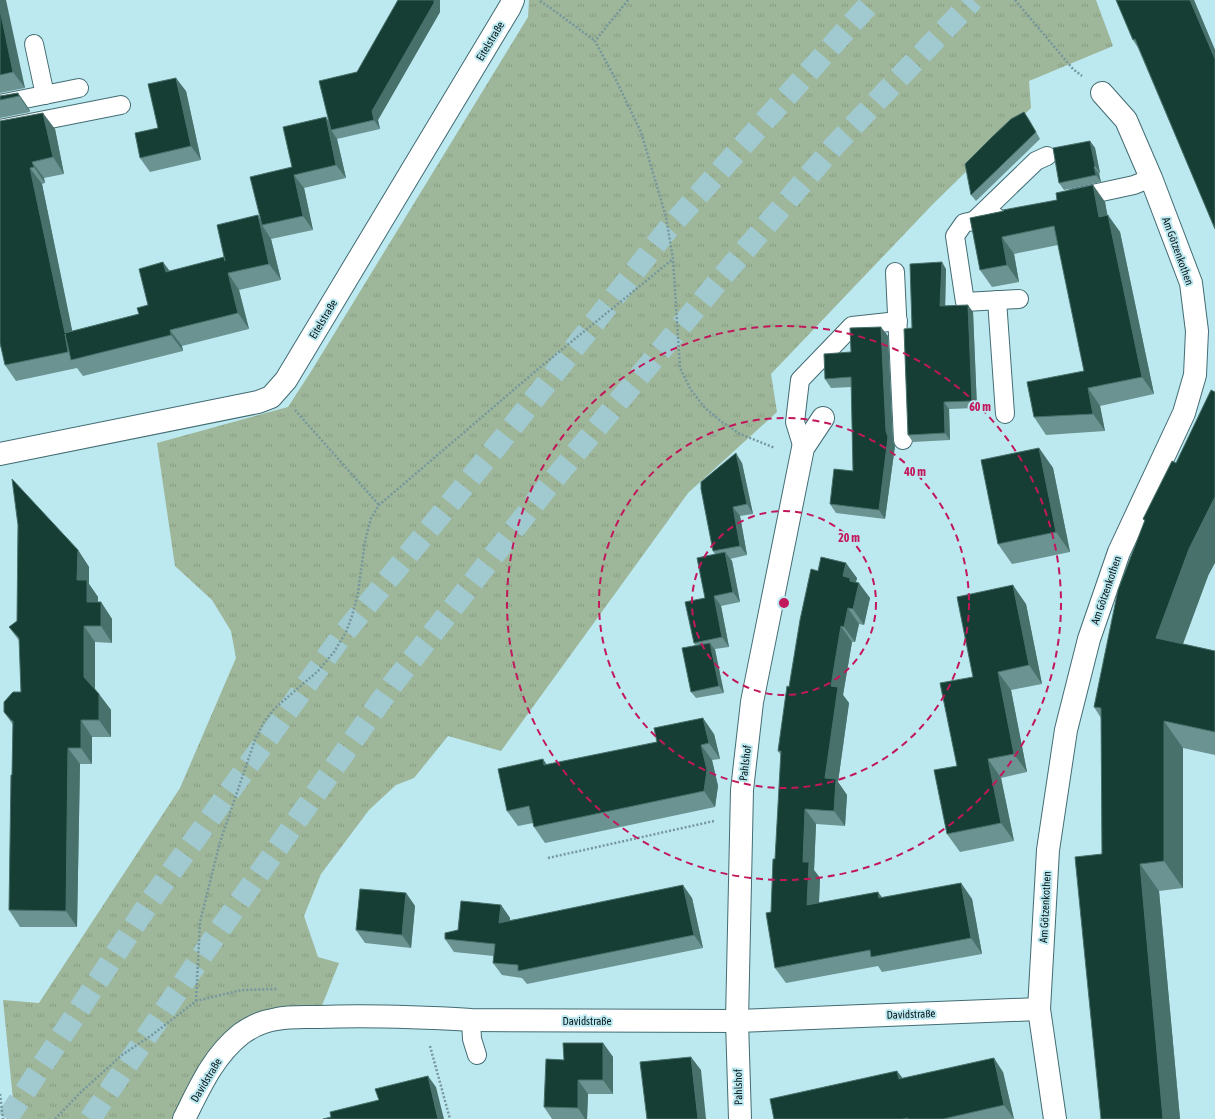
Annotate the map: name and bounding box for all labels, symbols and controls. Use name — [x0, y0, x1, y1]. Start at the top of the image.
street label: Eitelstraße — [474, 19, 506, 63]
street label: Am Götzenkothen — [1160, 215, 1196, 287]
street label: Eitelstraße — [307, 297, 339, 341]
text: 60 m — [969, 400, 991, 414]
text: 40 m — [903, 465, 926, 479]
text: 20 m — [838, 531, 860, 545]
street label: Am Götzenkothen — [1089, 554, 1123, 626]
centre of rings — [777, 596, 791, 610]
street label: Pahlshof — [737, 744, 753, 782]
street label: Am Götzenkothen — [1037, 871, 1053, 943]
street label: Davidstraße — [886, 1007, 936, 1021]
street label: Davidstraße — [563, 1015, 611, 1027]
street label: Davidstraße — [188, 1056, 224, 1104]
street label: Pahlshof — [732, 1069, 744, 1105]

